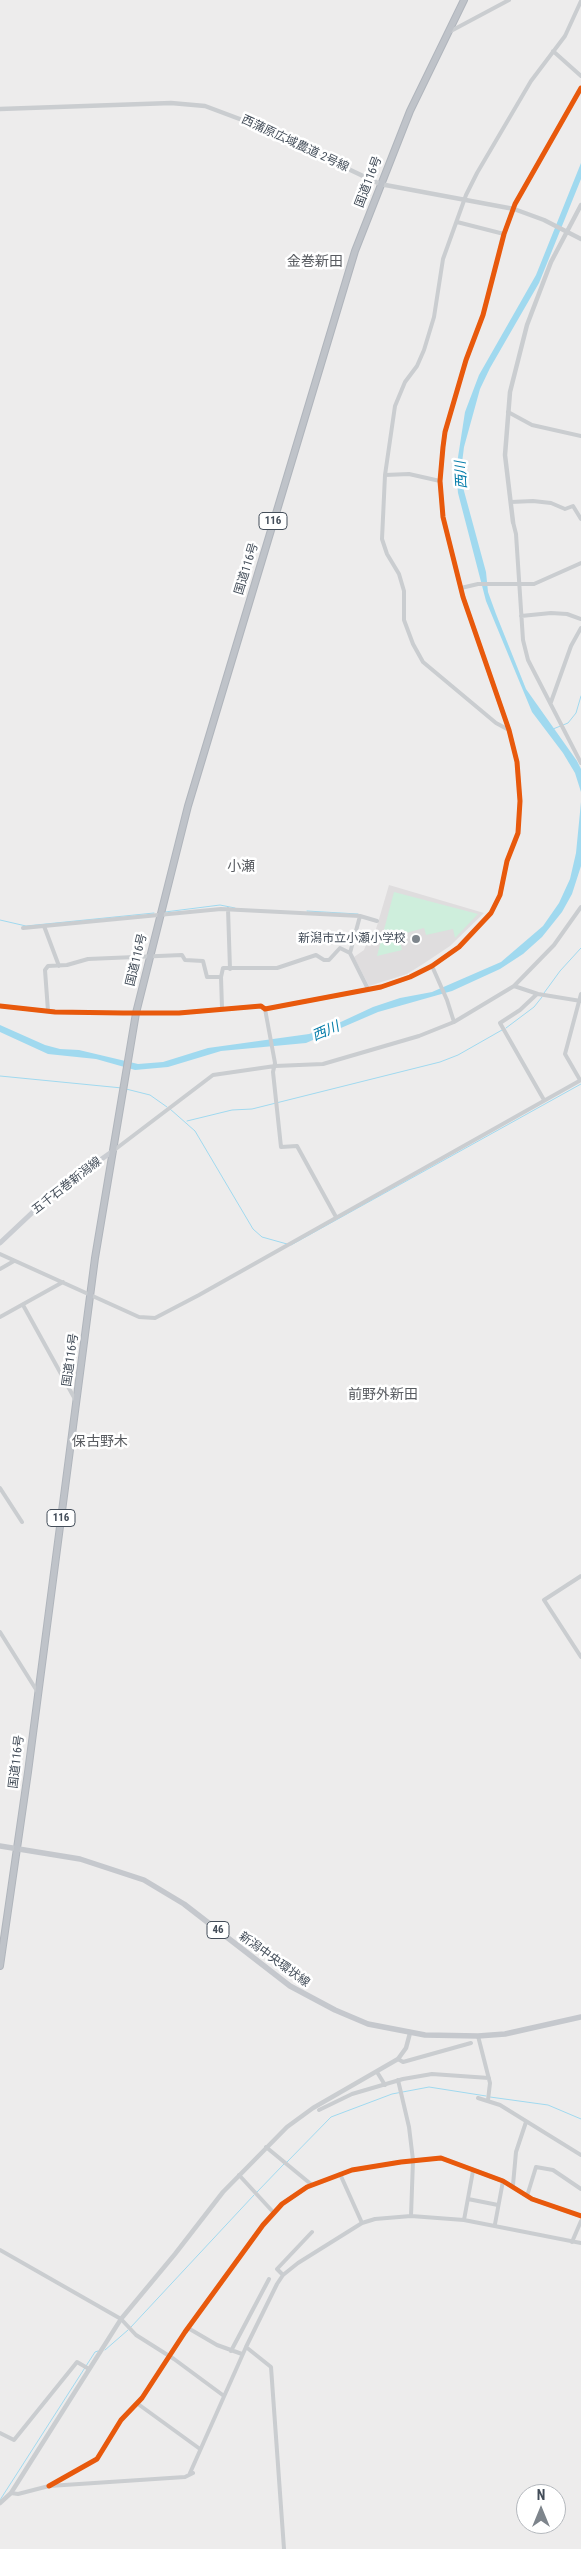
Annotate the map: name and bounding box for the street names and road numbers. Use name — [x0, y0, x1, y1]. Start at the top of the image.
street label: 西蒲原広域農道 2号線 — [239, 113, 351, 175]
street label: 国道116号 — [353, 154, 385, 210]
road number: 116 — [259, 512, 287, 530]
street label: 国道116号 — [232, 541, 262, 597]
street label: 国道116号 — [124, 932, 150, 988]
street label: 五千石巻新潟線 — [29, 1154, 105, 1218]
street label: 国道116号 — [60, 1332, 82, 1388]
road number: 116 — [47, 1510, 75, 1526]
street label: 国道116号 — [7, 1734, 27, 1790]
road number: 46 — [207, 1922, 229, 1938]
street label: 新潟中央環状線 — [236, 1929, 312, 1991]

